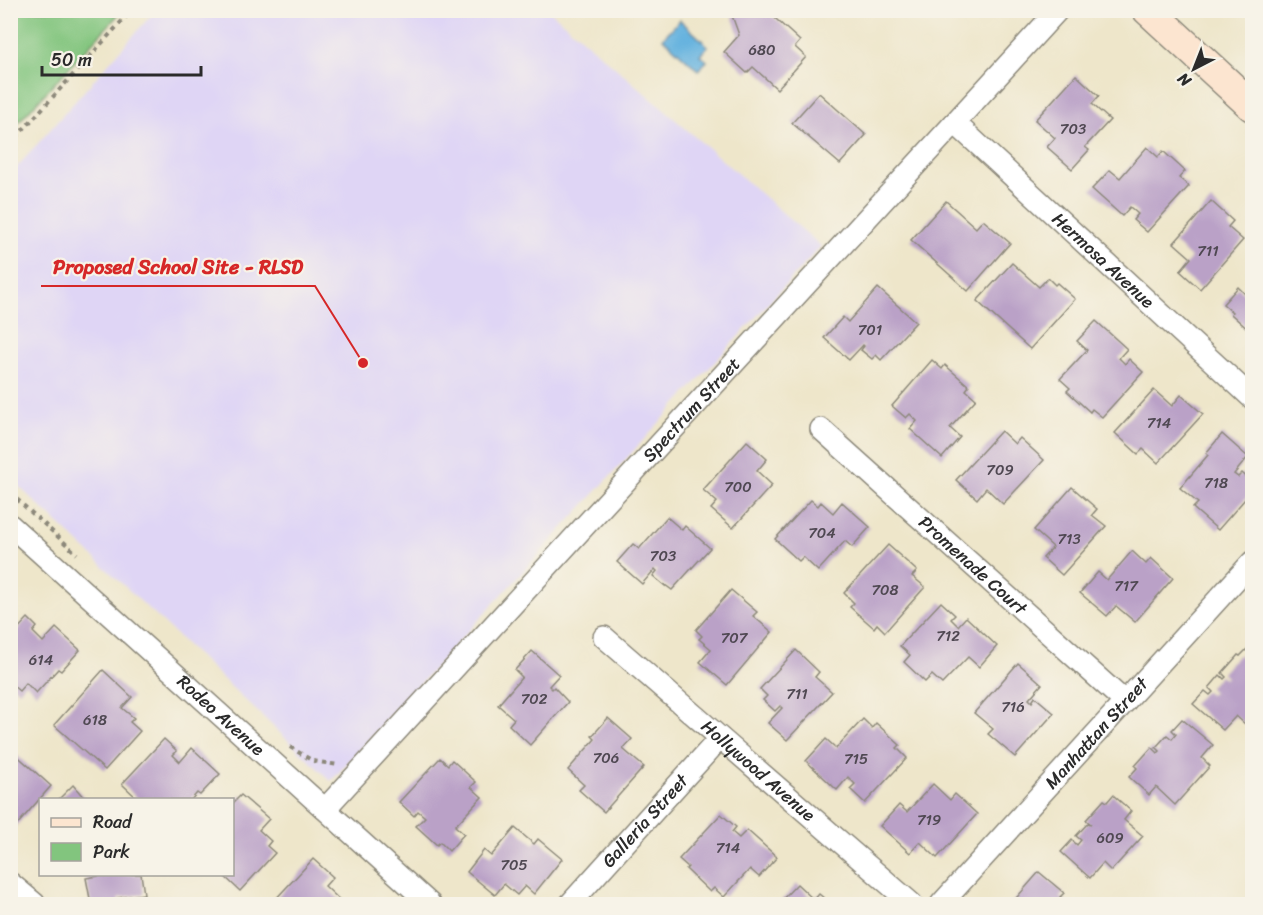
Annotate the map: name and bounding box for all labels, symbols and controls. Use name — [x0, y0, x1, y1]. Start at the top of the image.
house number: 680 — [748, 37, 776, 63]
scale bar — [42, 39, 201, 77]
north arrow — [1164, 39, 1224, 99]
text: 50 m — [51, 44, 92, 76]
text: N — [1170, 65, 1199, 95]
house number: 703 — [1060, 116, 1086, 142]
street label: Hermosa Avenue — [1044, 204, 1162, 317]
house number: 711 — [1197, 238, 1219, 264]
callout: Proposed School Site - RLSD — [41, 248, 315, 286]
text: Proposed School Site - RLSD — [53, 250, 304, 285]
house number: 701 — [858, 317, 882, 343]
street label: Spectrum Street — [634, 349, 748, 470]
house number: 714 — [1147, 410, 1171, 436]
house number: 709 — [986, 457, 1014, 483]
house number: 718 — [1204, 470, 1228, 496]
house number: 700 — [724, 474, 752, 500]
street label: Promenade Court — [911, 507, 1035, 624]
house number: 704 — [808, 520, 836, 546]
house number: 713 — [1057, 526, 1081, 552]
house number: 703 — [650, 543, 676, 569]
house number: 717 — [1114, 573, 1139, 599]
house number: 708 — [871, 577, 899, 603]
house number: 712 — [936, 623, 960, 649]
house number: 707 — [721, 625, 749, 651]
house number: 614 — [29, 647, 53, 673]
street label: Rodeo Avenue — [169, 667, 273, 764]
street label: Manhattan Street — [1037, 669, 1157, 797]
house number: 711 — [786, 681, 808, 707]
house number: 702 — [521, 686, 548, 712]
house number: 716 — [1001, 694, 1025, 720]
house number: 618 — [83, 707, 107, 733]
street label: Hollywood Avenue — [693, 711, 823, 830]
house number: 706 — [593, 745, 619, 771]
house number: 715 — [844, 746, 868, 772]
street label: Galleria Street — [594, 766, 697, 875]
legend — [39, 798, 234, 876]
text: Road — [93, 806, 133, 838]
house number: 719 — [917, 807, 941, 833]
house number: 609 — [1096, 825, 1124, 851]
house number: 714 — [716, 835, 740, 861]
text: Park — [93, 836, 130, 868]
house number: 705 — [500, 852, 528, 878]

